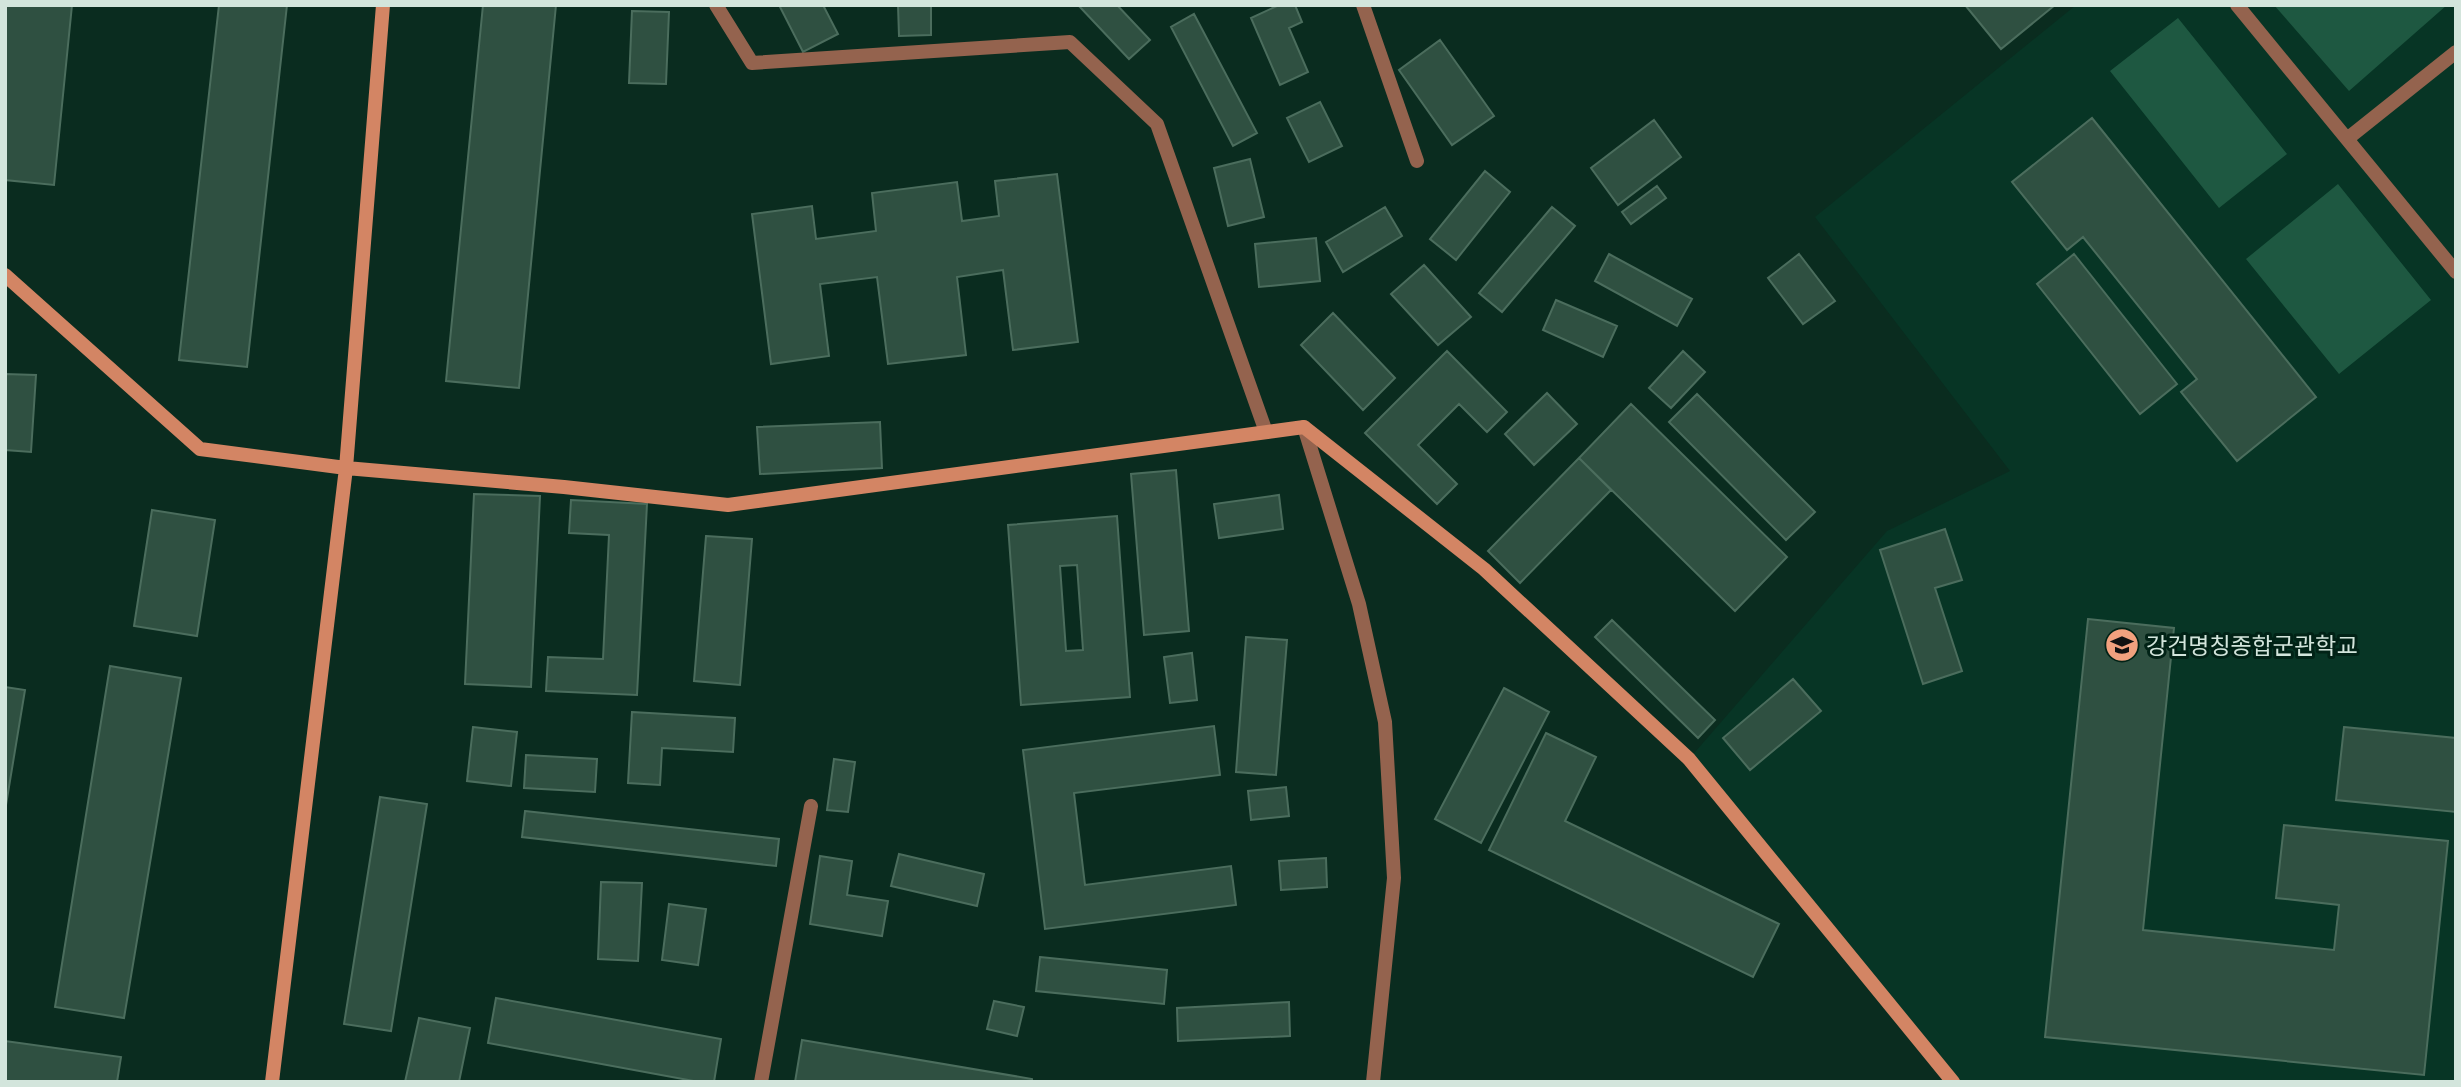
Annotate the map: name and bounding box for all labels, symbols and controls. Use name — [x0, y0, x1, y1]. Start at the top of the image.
school or university icon: 강건명칭종합군관학교 — [2103, 626, 2141, 664]
place label: 강건명칭종합군관학교 — [2146, 631, 2358, 660]

